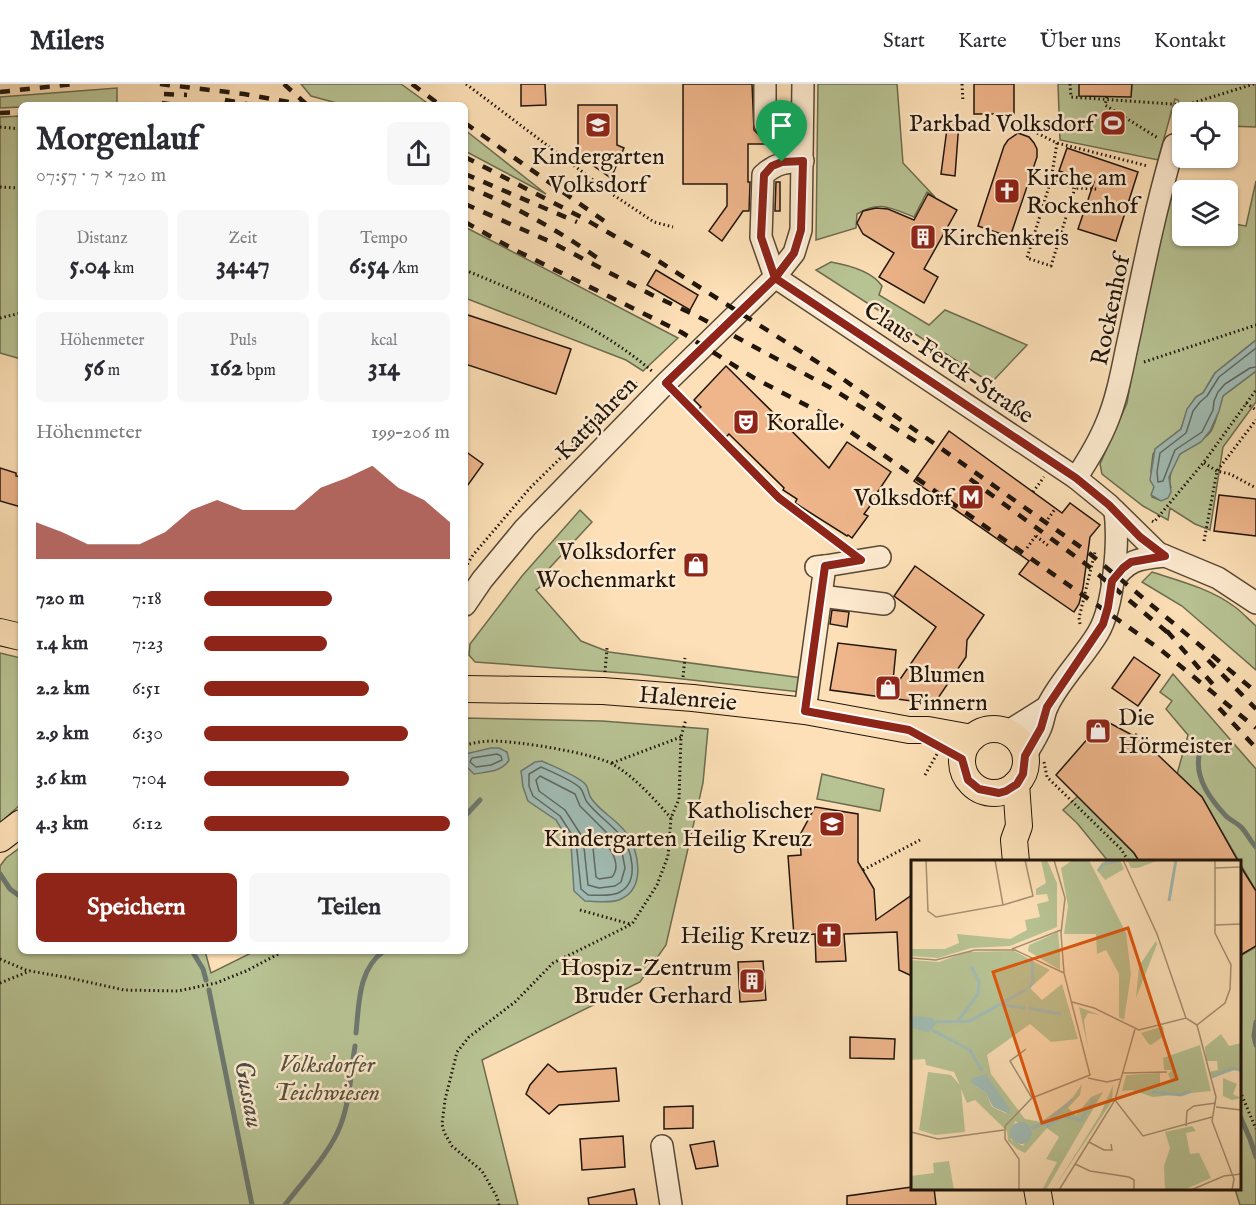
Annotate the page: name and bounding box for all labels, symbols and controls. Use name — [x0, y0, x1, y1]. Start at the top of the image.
text: Milers — [30, 24, 104, 59]
text: Start — [883, 28, 925, 55]
text: Karte — [958, 28, 1007, 55]
text: Über uns — [1040, 28, 1121, 55]
text: Kontakt — [1154, 28, 1226, 55]
pin — [756, 100, 807, 162]
map controls — [1172, 102, 1238, 246]
button: locate — [1172, 102, 1238, 168]
sports icon: Parkbad Volksdorf — [1098, 108, 1128, 138]
icon: arrive — [765, 109, 798, 142]
place label: Parkbad Volksdorf — [909, 109, 1098, 140]
school or university icon: Kindergarten Volksdorf — [583, 110, 613, 140]
text: Morgenlauf — [36, 119, 200, 161]
button: share — [387, 122, 450, 185]
place label: Kindergarten Volksdorf — [531, 142, 665, 201]
text: 07:57 · 7 × 720 m — [36, 163, 166, 188]
place label: Kirche am Rockenhof — [1026, 163, 1142, 222]
church icon: Kirche am Rockenhof — [992, 176, 1022, 206]
button: layers — [1172, 180, 1238, 246]
building icon: Kirchenkreis — [908, 222, 938, 252]
place label: Kirchenkreis — [942, 223, 1069, 254]
text: Distanz — [76, 229, 128, 249]
text: Zeit — [229, 229, 257, 249]
text: Tempo — [360, 229, 408, 249]
street label: Rockenhof — [1085, 248, 1139, 368]
text: 5.04 — [70, 249, 110, 282]
text: 34:47 — [216, 249, 270, 282]
text: 6:54 — [349, 249, 389, 282]
text: km — [110, 259, 134, 279]
text: /km — [389, 259, 419, 279]
street label: Claus-Ferck-Straße — [857, 295, 1039, 432]
text: Höhenmeter — [60, 331, 144, 351]
text: Puls — [229, 331, 257, 351]
text: kcal — [371, 331, 397, 351]
text: 56 — [84, 351, 104, 384]
text: 162 — [210, 351, 243, 384]
text: 314 — [368, 351, 400, 384]
text: m — [104, 361, 120, 381]
text: bpm — [243, 361, 276, 381]
street label: Kattjahren — [549, 370, 645, 468]
theatre icon: Koralle — [731, 407, 761, 437]
place label: Koralle — [766, 408, 839, 439]
text: Höhenmeter — [36, 420, 142, 445]
text: 199–206 m — [371, 420, 450, 445]
metro station icon: Volksdorf — [956, 482, 986, 512]
place label: Volksdorf — [853, 483, 956, 514]
place label: Volksdorfer Wochenmarkt — [536, 537, 676, 596]
shop icon: Volksdorfer Wochenmarkt — [681, 550, 711, 580]
text: 720 m — [36, 586, 84, 611]
text: 7:18 — [132, 586, 162, 611]
text: 1.4 km — [36, 631, 88, 656]
text: 7:23 — [132, 631, 163, 656]
place label: Blumen Finnern — [908, 660, 988, 719]
shop icon: Blumen Finnern — [873, 673, 903, 703]
text: 2.2 km — [36, 676, 90, 701]
text: 6:51 — [132, 676, 160, 701]
street label: Halenreie — [638, 680, 738, 719]
place label: Die Hörmeister — [1118, 703, 1232, 762]
shop icon: Die Hörmeister — [1083, 716, 1113, 746]
text: 2.9 km — [36, 721, 89, 746]
text: 6:30 — [132, 721, 163, 746]
text: 3.6 km — [36, 766, 87, 791]
text: 7:04 — [132, 766, 166, 791]
place label: Katholischer Kindergarten Heilig Kreuz — [544, 796, 812, 855]
school or university icon: Katholischer Kindergarten Heilig Kreuz — [817, 809, 847, 839]
text: 4.3 km — [36, 811, 89, 836]
text: 6:12 — [132, 811, 163, 836]
inset map — [911, 860, 1241, 1190]
button: Speichern — [36, 873, 237, 942]
button: Teilen — [249, 873, 450, 942]
church icon: Heilig Kreuz — [814, 920, 844, 950]
place label: Heilig Kreuz — [680, 921, 810, 952]
place label: Hospiz-Zentrum Bruder Gerhard — [560, 953, 732, 1012]
building icon: Hospiz-Zentrum Bruder Gerhard — [737, 966, 767, 996]
park label: Volksdorfer Teichwiesen — [274, 1050, 380, 1109]
water label: Gussau — [226, 1058, 271, 1131]

